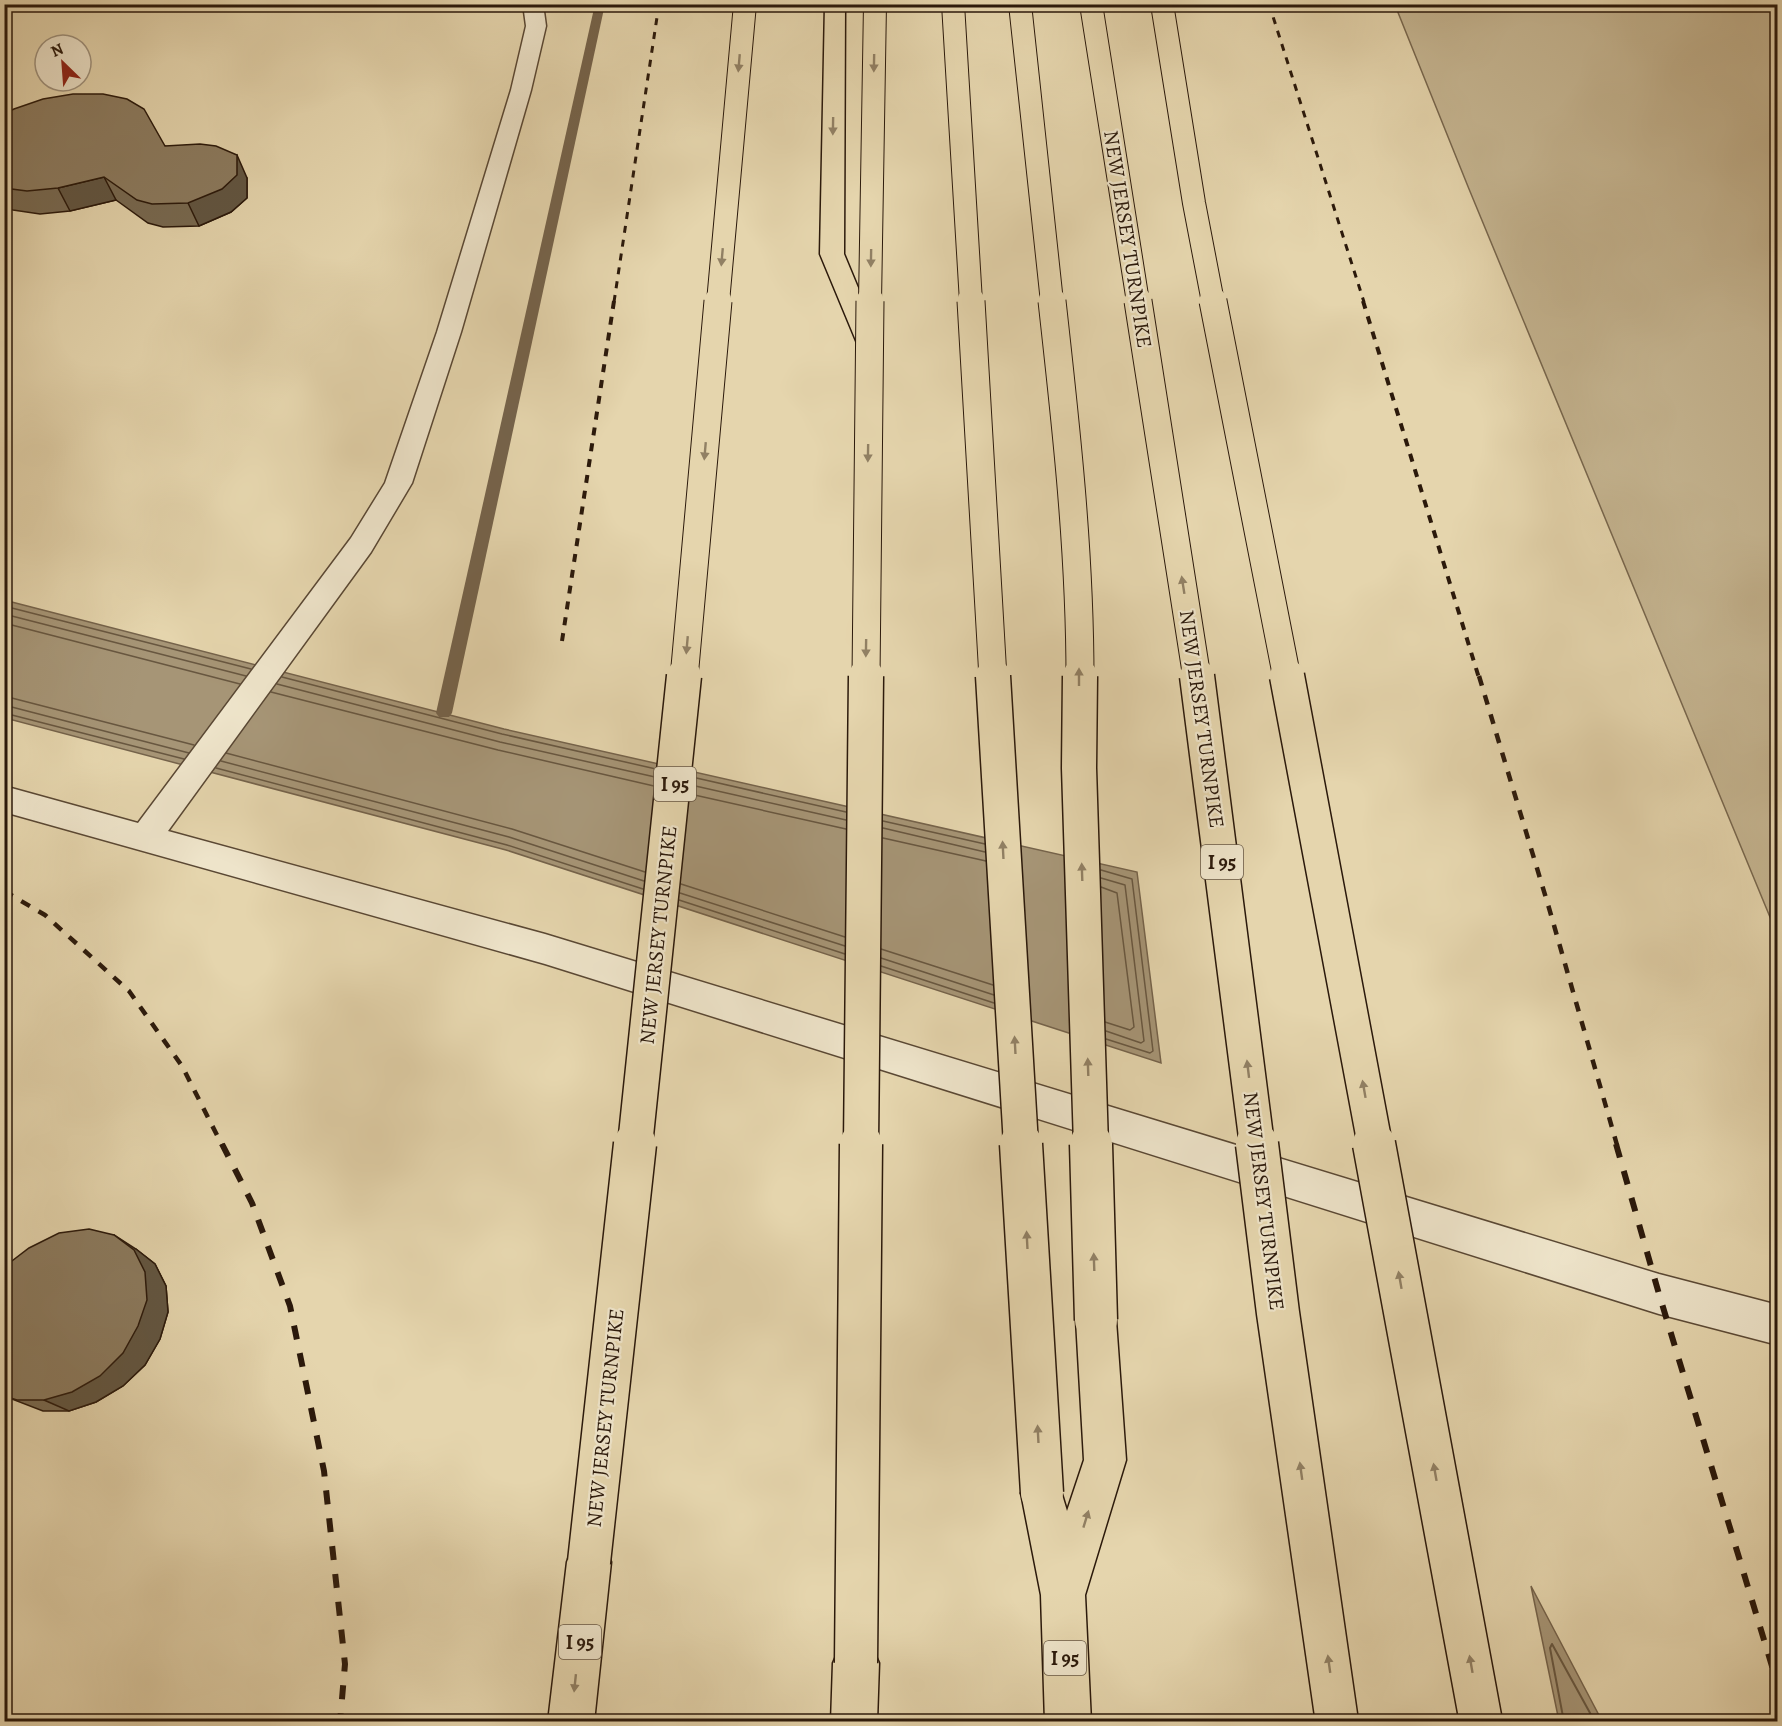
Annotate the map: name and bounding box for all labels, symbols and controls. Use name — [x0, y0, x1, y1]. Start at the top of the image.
north arrow — [33, 33, 93, 93]
text: N — [47, 38, 67, 63]
one-way arrow — [734, 53, 744, 72]
one-way arrow — [869, 53, 879, 72]
one-way arrow — [829, 116, 838, 135]
street label: NEW JERSEY TURNPIKE — [1097, 128, 1159, 350]
one-way arrow — [717, 248, 727, 267]
one-way arrow — [866, 248, 875, 267]
one-way arrow — [700, 442, 710, 461]
one-way arrow — [863, 443, 873, 462]
one-way arrow — [1178, 575, 1187, 594]
street label: NEW JERSEY TURNPIKE — [1173, 608, 1231, 830]
one-way arrow — [682, 636, 692, 655]
one-way arrow — [861, 638, 871, 657]
one-way arrow — [1074, 668, 1084, 687]
road number: I 95 — [654, 767, 696, 801]
street label: NEW JERSEY TURNPIKE — [633, 824, 683, 1046]
one-way arrow — [999, 841, 1008, 860]
road number: I 95 — [1201, 845, 1243, 879]
one-way arrow — [1078, 863, 1087, 882]
one-way arrow — [1010, 1036, 1020, 1055]
one-way arrow — [1083, 1058, 1093, 1077]
one-way arrow — [1243, 1060, 1252, 1079]
one-way arrow — [1359, 1079, 1368, 1098]
street label: NEW JERSEY TURNPIKE — [1237, 1090, 1291, 1312]
one-way arrow — [1022, 1230, 1031, 1249]
one-way arrow — [1089, 1252, 1099, 1271]
one-way arrow — [1395, 1271, 1404, 1290]
street label: NEW JERSEY TURNPIKE — [580, 1307, 630, 1529]
one-way arrow — [1034, 1425, 1043, 1444]
one-way arrow — [1297, 1461, 1306, 1480]
one-way arrow — [1430, 1463, 1439, 1482]
one-way arrow — [1082, 1510, 1092, 1528]
road number: I 95 — [559, 1625, 601, 1659]
road number: I 95 — [1044, 1641, 1086, 1675]
one-way arrow — [1324, 1654, 1333, 1673]
one-way arrow — [1466, 1654, 1475, 1673]
one-way arrow — [571, 1673, 580, 1692]

